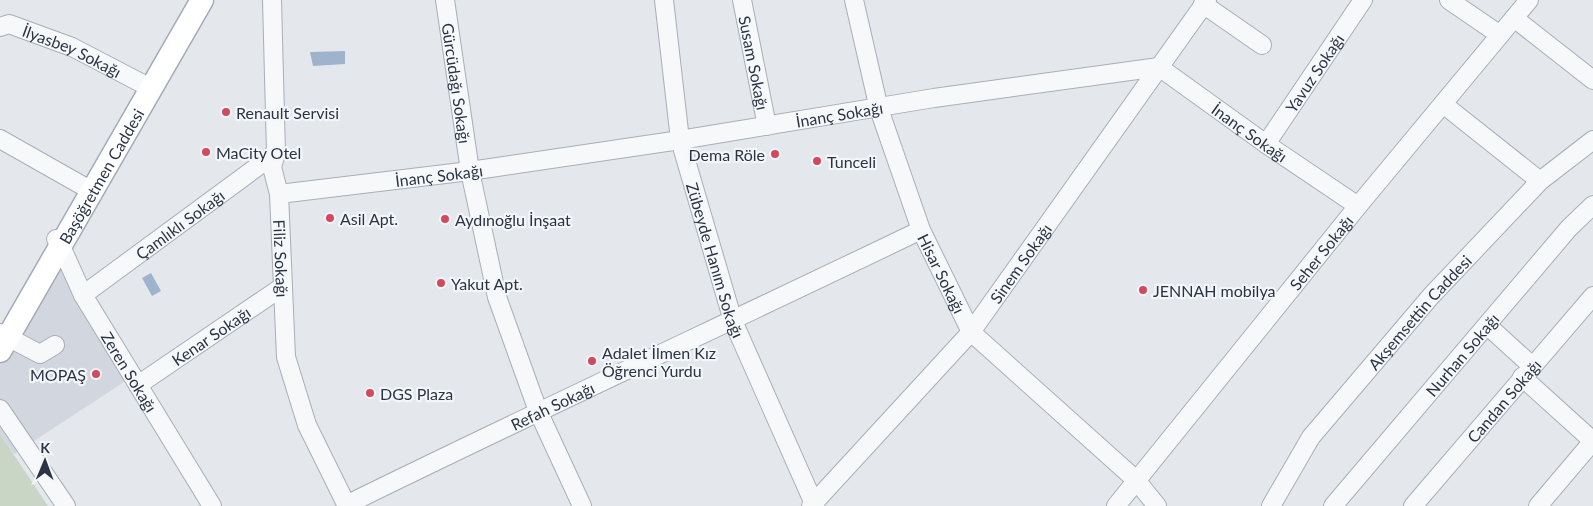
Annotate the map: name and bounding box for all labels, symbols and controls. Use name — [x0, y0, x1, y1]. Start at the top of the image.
street label: Susam Sokağı — [736, 14, 773, 112]
street label: İlyasbey Sokağı — [20, 20, 125, 81]
street label: Gürcüdağı Sokağı — [439, 21, 475, 145]
street label: Yavuz Sokağı — [1281, 30, 1347, 116]
street label: İnanç Sokağı — [794, 97, 884, 130]
street label: İnanç Sokağı — [1208, 99, 1291, 165]
place label: Renault Servisi — [236, 103, 339, 122]
street label: Başöğretmen Caddesi — [54, 105, 147, 247]
marker: Renault Servisi — [220, 106, 232, 118]
place label: MaCity Otel — [216, 143, 301, 162]
place label: Dema Röle — [688, 145, 765, 164]
marker: MaCity Otel — [200, 146, 212, 158]
marker: Dema Röle — [769, 148, 781, 160]
place label: Tunceli — [827, 152, 876, 171]
marker: Tunceli — [811, 155, 823, 167]
street label: İnanç Sokağı — [394, 160, 484, 189]
street label: Zübeyde Hanım Sokağı — [683, 180, 749, 340]
street label: Çamlıklı Sokağı — [132, 185, 228, 263]
place label: Asil Apt. — [340, 209, 398, 228]
place label: Aydınoğlu İnşaat — [455, 210, 571, 229]
street label: Seher Sokağı — [1285, 211, 1356, 293]
marker: Asil Apt. — [324, 212, 336, 224]
marker: Aydınoğlu İnşaat — [439, 213, 451, 225]
street label: Filiz Sokağı — [271, 219, 293, 298]
street label: Sinem Sokağı — [985, 220, 1055, 306]
street label: Hisar Sokağı — [915, 230, 970, 316]
street label: Akşemsettin Caddesi — [1363, 251, 1475, 373]
place label: Yakut Apt. — [451, 274, 523, 293]
marker: Yakut Apt. — [435, 277, 447, 289]
place label: JENNAH mobilya — [1153, 281, 1275, 300]
marker: JENNAH mobilya — [1137, 284, 1149, 296]
street label: Kenar Sokağı — [168, 302, 254, 369]
street label: Nurhan Sokağı — [1421, 309, 1502, 400]
street label: Zeren Sokağı — [98, 328, 162, 415]
place label: Adalet İlmen Kız Öğrenci Yurdu — [602, 343, 716, 380]
marker: Adalet İlmen Kız Öğrenci Yurdu — [586, 355, 598, 367]
street label: Candan Sokağı — [1463, 355, 1544, 446]
place label: MOPAŞ — [30, 365, 86, 384]
marker: MOPAŞ — [90, 368, 102, 380]
street label: Refah Sokağı — [507, 377, 597, 433]
place label: DGS Plaza — [380, 384, 453, 403]
marker: DGS Plaza — [364, 387, 376, 399]
north arrow — [20, 436, 70, 486]
text: K — [40, 439, 51, 456]

